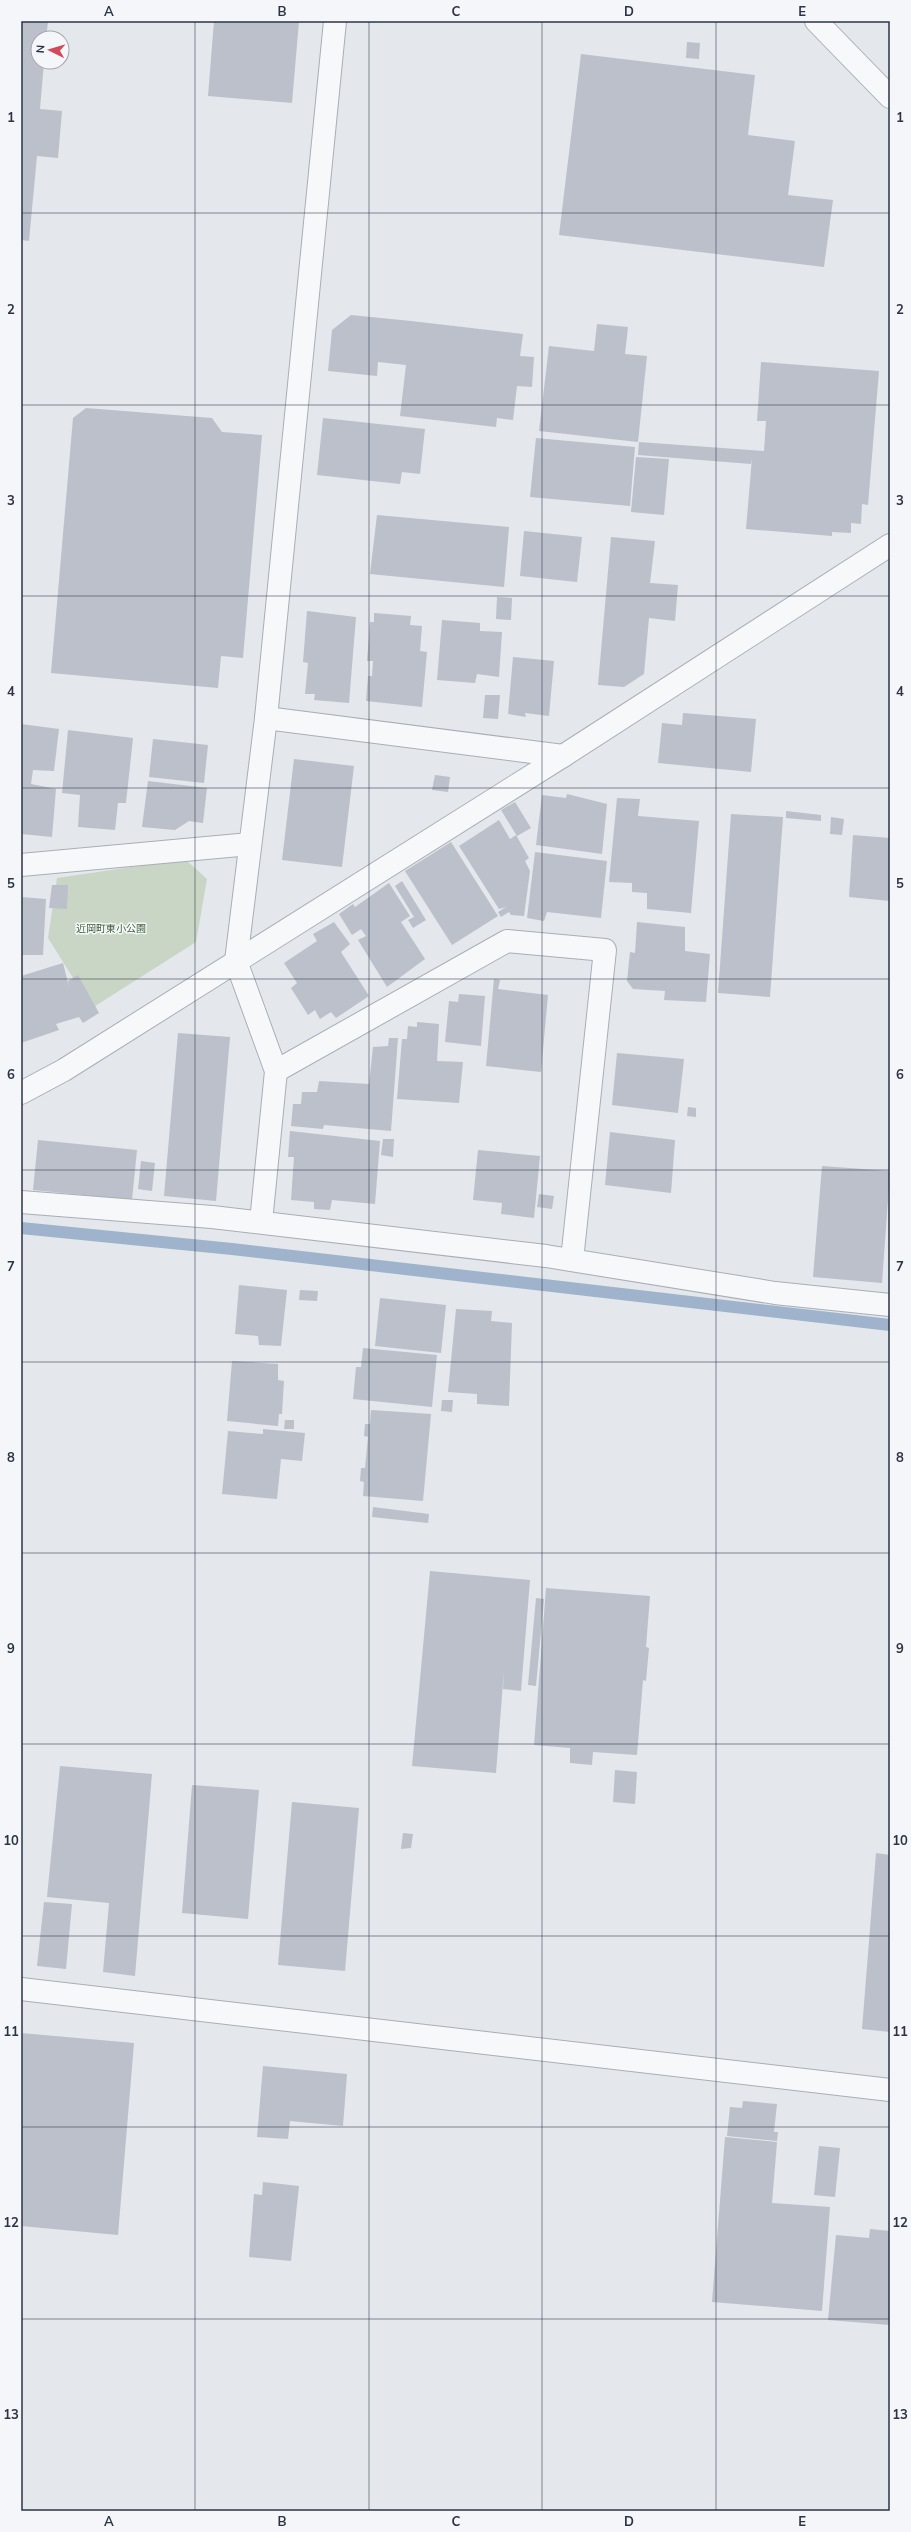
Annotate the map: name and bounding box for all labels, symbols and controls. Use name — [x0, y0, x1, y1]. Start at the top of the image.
text: A — [104, 3, 114, 19]
text: B — [278, 3, 287, 19]
text: C — [452, 3, 461, 19]
text: D — [624, 3, 634, 19]
text: E — [798, 3, 806, 19]
north arrow — [30, 30, 70, 70]
text: N — [33, 44, 47, 54]
text: 1 — [7, 109, 15, 125]
text: 1 — [896, 109, 904, 125]
text: 2 — [7, 301, 15, 317]
text: 2 — [896, 301, 904, 317]
text: 3 — [7, 492, 15, 508]
text: 3 — [896, 492, 904, 508]
text: 4 — [7, 683, 15, 699]
text: 4 — [896, 683, 904, 699]
text: 5 — [7, 875, 15, 891]
text: 5 — [896, 875, 904, 891]
park label: 近岡町東小公園 — [76, 922, 146, 935]
text: 6 — [7, 1066, 15, 1082]
text: 6 — [896, 1066, 904, 1082]
text: 7 — [7, 1258, 15, 1274]
text: 7 — [896, 1258, 904, 1274]
text: 8 — [7, 1449, 15, 1465]
text: 8 — [896, 1449, 904, 1465]
text: 9 — [7, 1640, 15, 1656]
text: 9 — [896, 1640, 904, 1656]
text: 10 — [3, 1832, 19, 1848]
text: 10 — [892, 1832, 908, 1848]
text: 11 — [3, 2023, 19, 2039]
text: 11 — [892, 2023, 908, 2039]
text: 12 — [3, 2214, 19, 2230]
text: 12 — [892, 2214, 908, 2230]
text: 13 — [3, 2406, 19, 2422]
text: 13 — [892, 2406, 908, 2422]
text: A — [104, 2513, 114, 2529]
text: B — [278, 2513, 287, 2529]
text: C — [452, 2513, 461, 2529]
text: D — [624, 2513, 634, 2529]
text: E — [798, 2513, 806, 2529]

